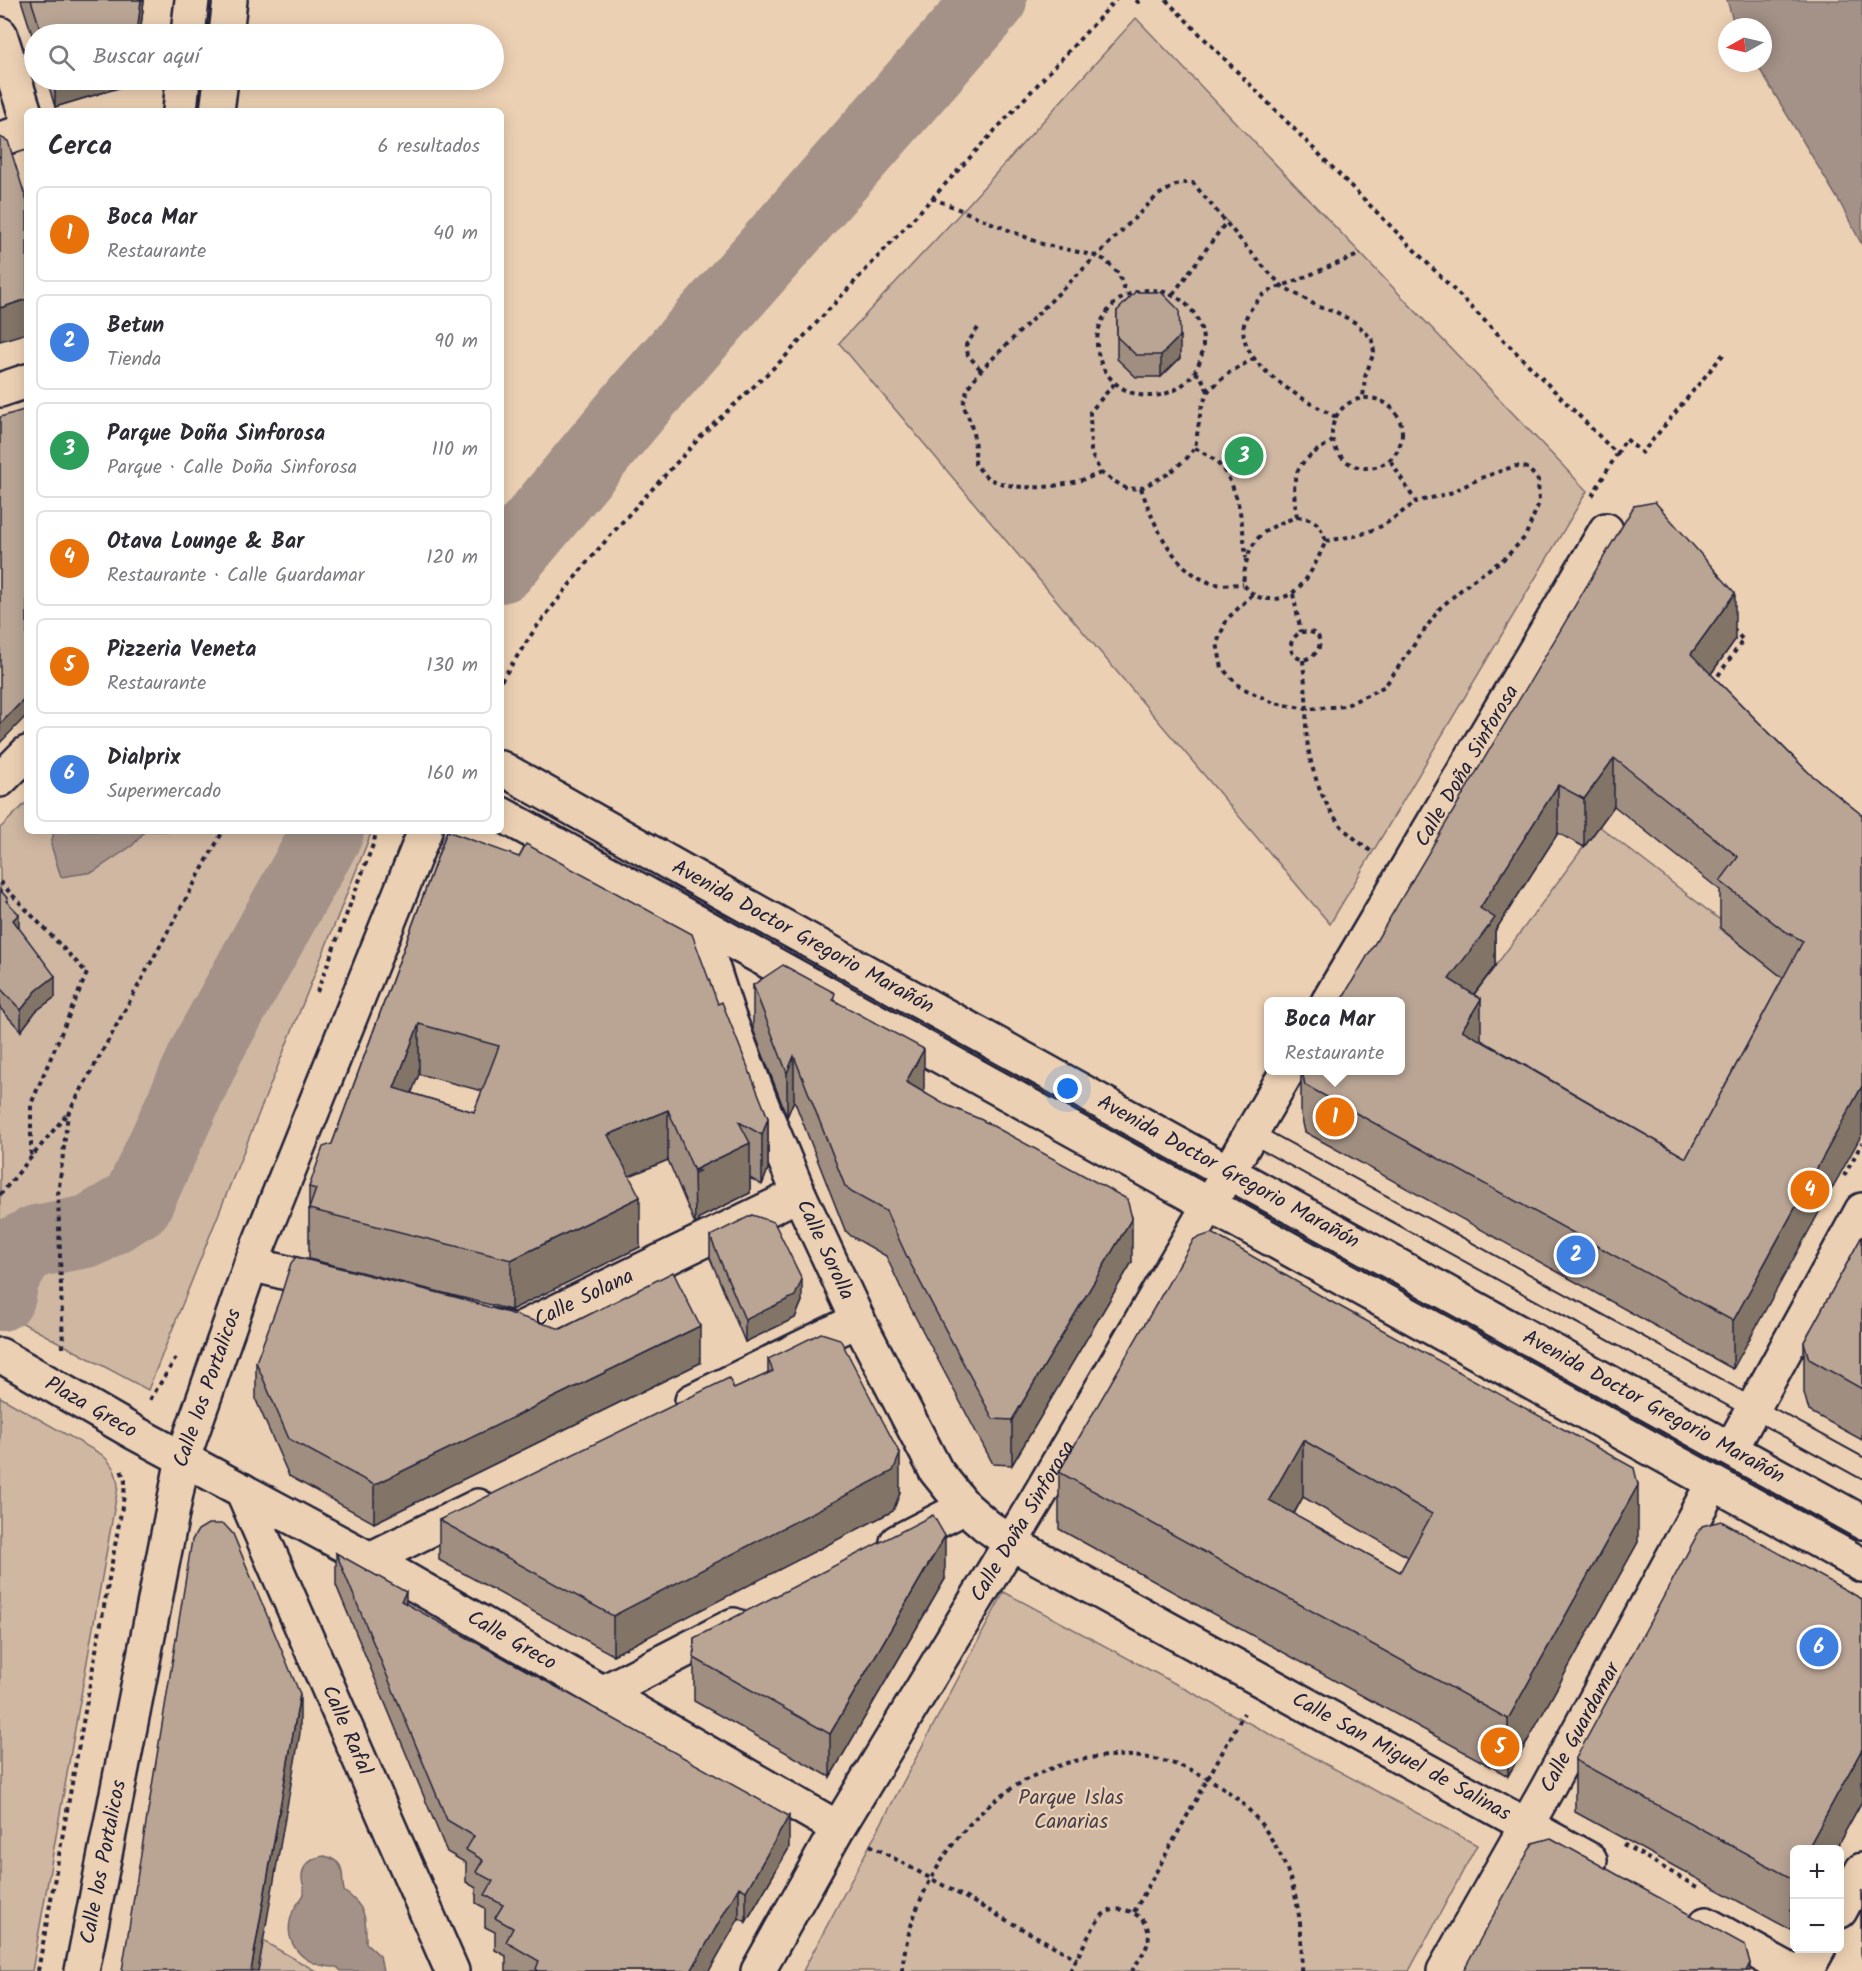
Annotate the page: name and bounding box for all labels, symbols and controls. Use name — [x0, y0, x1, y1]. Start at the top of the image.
north arrow — [1718, 18, 1772, 72]
search box — [24, 24, 504, 90]
text: Buscar aquí — [93, 40, 200, 75]
icon: search — [45, 41, 78, 74]
text: Cerca — [48, 126, 112, 168]
text: 6 resultados — [378, 131, 480, 163]
text: Boca Mar — [107, 201, 197, 236]
text: 1 — [66, 218, 73, 250]
text: 40 m — [433, 218, 478, 250]
text: Restaurante — [107, 236, 206, 268]
text: Betun — [107, 309, 164, 344]
text: 2 — [64, 326, 75, 358]
text: 90 m — [434, 326, 478, 358]
text: Tienda — [107, 344, 161, 376]
text: Parque Doña Sinforosa — [107, 417, 325, 452]
text: 3 — [64, 434, 75, 466]
text: 110 m — [432, 434, 478, 466]
pin: 3 — [1224, 434, 1264, 478]
text: Parque · Calle Doña Sinforosa — [107, 452, 357, 484]
text: Otava Lounge & Bar — [107, 525, 304, 560]
text: 4 — [64, 542, 75, 574]
text: 120 m — [426, 542, 478, 574]
text: Restaurante · Calle Guardamar — [107, 560, 364, 592]
text: Pizzeria Veneta — [107, 633, 257, 668]
text: 5 — [64, 650, 75, 682]
text: 130 m — [426, 650, 478, 682]
text: Restaurante — [107, 668, 206, 700]
street label: Calle Doña Sinforosa — [1406, 679, 1528, 853]
text: Dialprix — [107, 741, 180, 776]
text: 6 — [64, 758, 75, 790]
text: 160 m — [427, 758, 478, 790]
text: Supermercado — [107, 776, 221, 808]
street label: Avenida Doctor Gregorio Marañón — [666, 851, 940, 1023]
popup — [1264, 997, 1405, 1075]
text: Boca Mar — [1285, 1003, 1375, 1038]
text: Restaurante — [1285, 1038, 1384, 1070]
your location — [1053, 1074, 1082, 1103]
street label: Avenida Doctor Gregorio Marañón — [1091, 1086, 1366, 1258]
pin: 1 — [1316, 1094, 1354, 1140]
pin: 4 — [1790, 1168, 1830, 1212]
street label: Calle Sorolla — [787, 1194, 863, 1306]
pin: 2 — [1556, 1232, 1596, 1278]
street label: Calle Solana — [528, 1260, 639, 1336]
street label: Calle los Portalicos — [165, 1304, 251, 1470]
street label: Avenida Doctor Gregorio Marañón — [1517, 1321, 1791, 1493]
street label: Plaza Greco — [38, 1368, 143, 1447]
street label: Calle Doña Sinforosa — [962, 1434, 1084, 1608]
street label: Calle Greco — [461, 1602, 563, 1679]
pin: 6 — [1800, 1624, 1838, 1670]
street label: Calle Guardamar — [1531, 1655, 1630, 1799]
street label: Calle Rafal — [313, 1680, 381, 1781]
street label: Calle San Miguel de Salinas — [1286, 1683, 1517, 1830]
pin: 5 — [1480, 1724, 1520, 1770]
street label: Calle los Portalicos — [71, 1777, 136, 1947]
park label: Parque Islas Canarias — [1018, 1782, 1124, 1839]
map controls — [1790, 1845, 1844, 1953]
button: + — [1790, 1845, 1844, 1899]
button: − — [1790, 1899, 1844, 1953]

